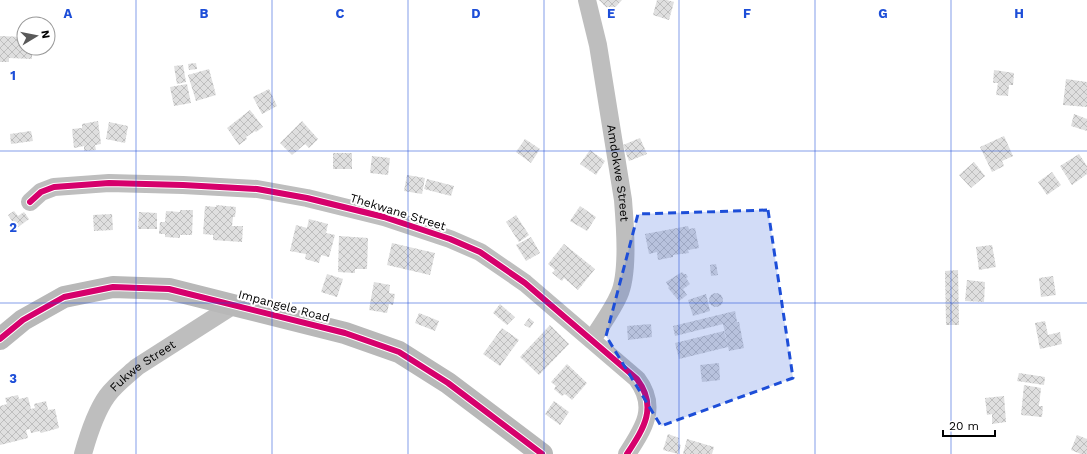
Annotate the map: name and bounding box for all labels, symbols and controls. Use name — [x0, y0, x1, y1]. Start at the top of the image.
text: A — [64, 6, 73, 21]
text: B — [200, 6, 209, 21]
text: C — [336, 6, 345, 21]
text: D — [471, 6, 481, 21]
text: E — [607, 6, 615, 21]
text: F — [743, 6, 751, 21]
text: G — [878, 6, 888, 21]
text: H — [1014, 6, 1024, 21]
north arrow — [16, 16, 56, 56]
text: N — [38, 29, 52, 39]
text: 1 — [10, 68, 16, 83]
street label: Amdokwe Street — [604, 124, 632, 222]
street label: Thekwane Street — [348, 191, 448, 233]
text: 2 — [9, 220, 17, 235]
street label: Impangele Road — [237, 287, 331, 325]
street label: Fukwe Street — [107, 337, 178, 395]
text: 3 — [9, 371, 17, 386]
scale bar — [943, 412, 995, 438]
text: 20 m — [949, 419, 979, 433]

